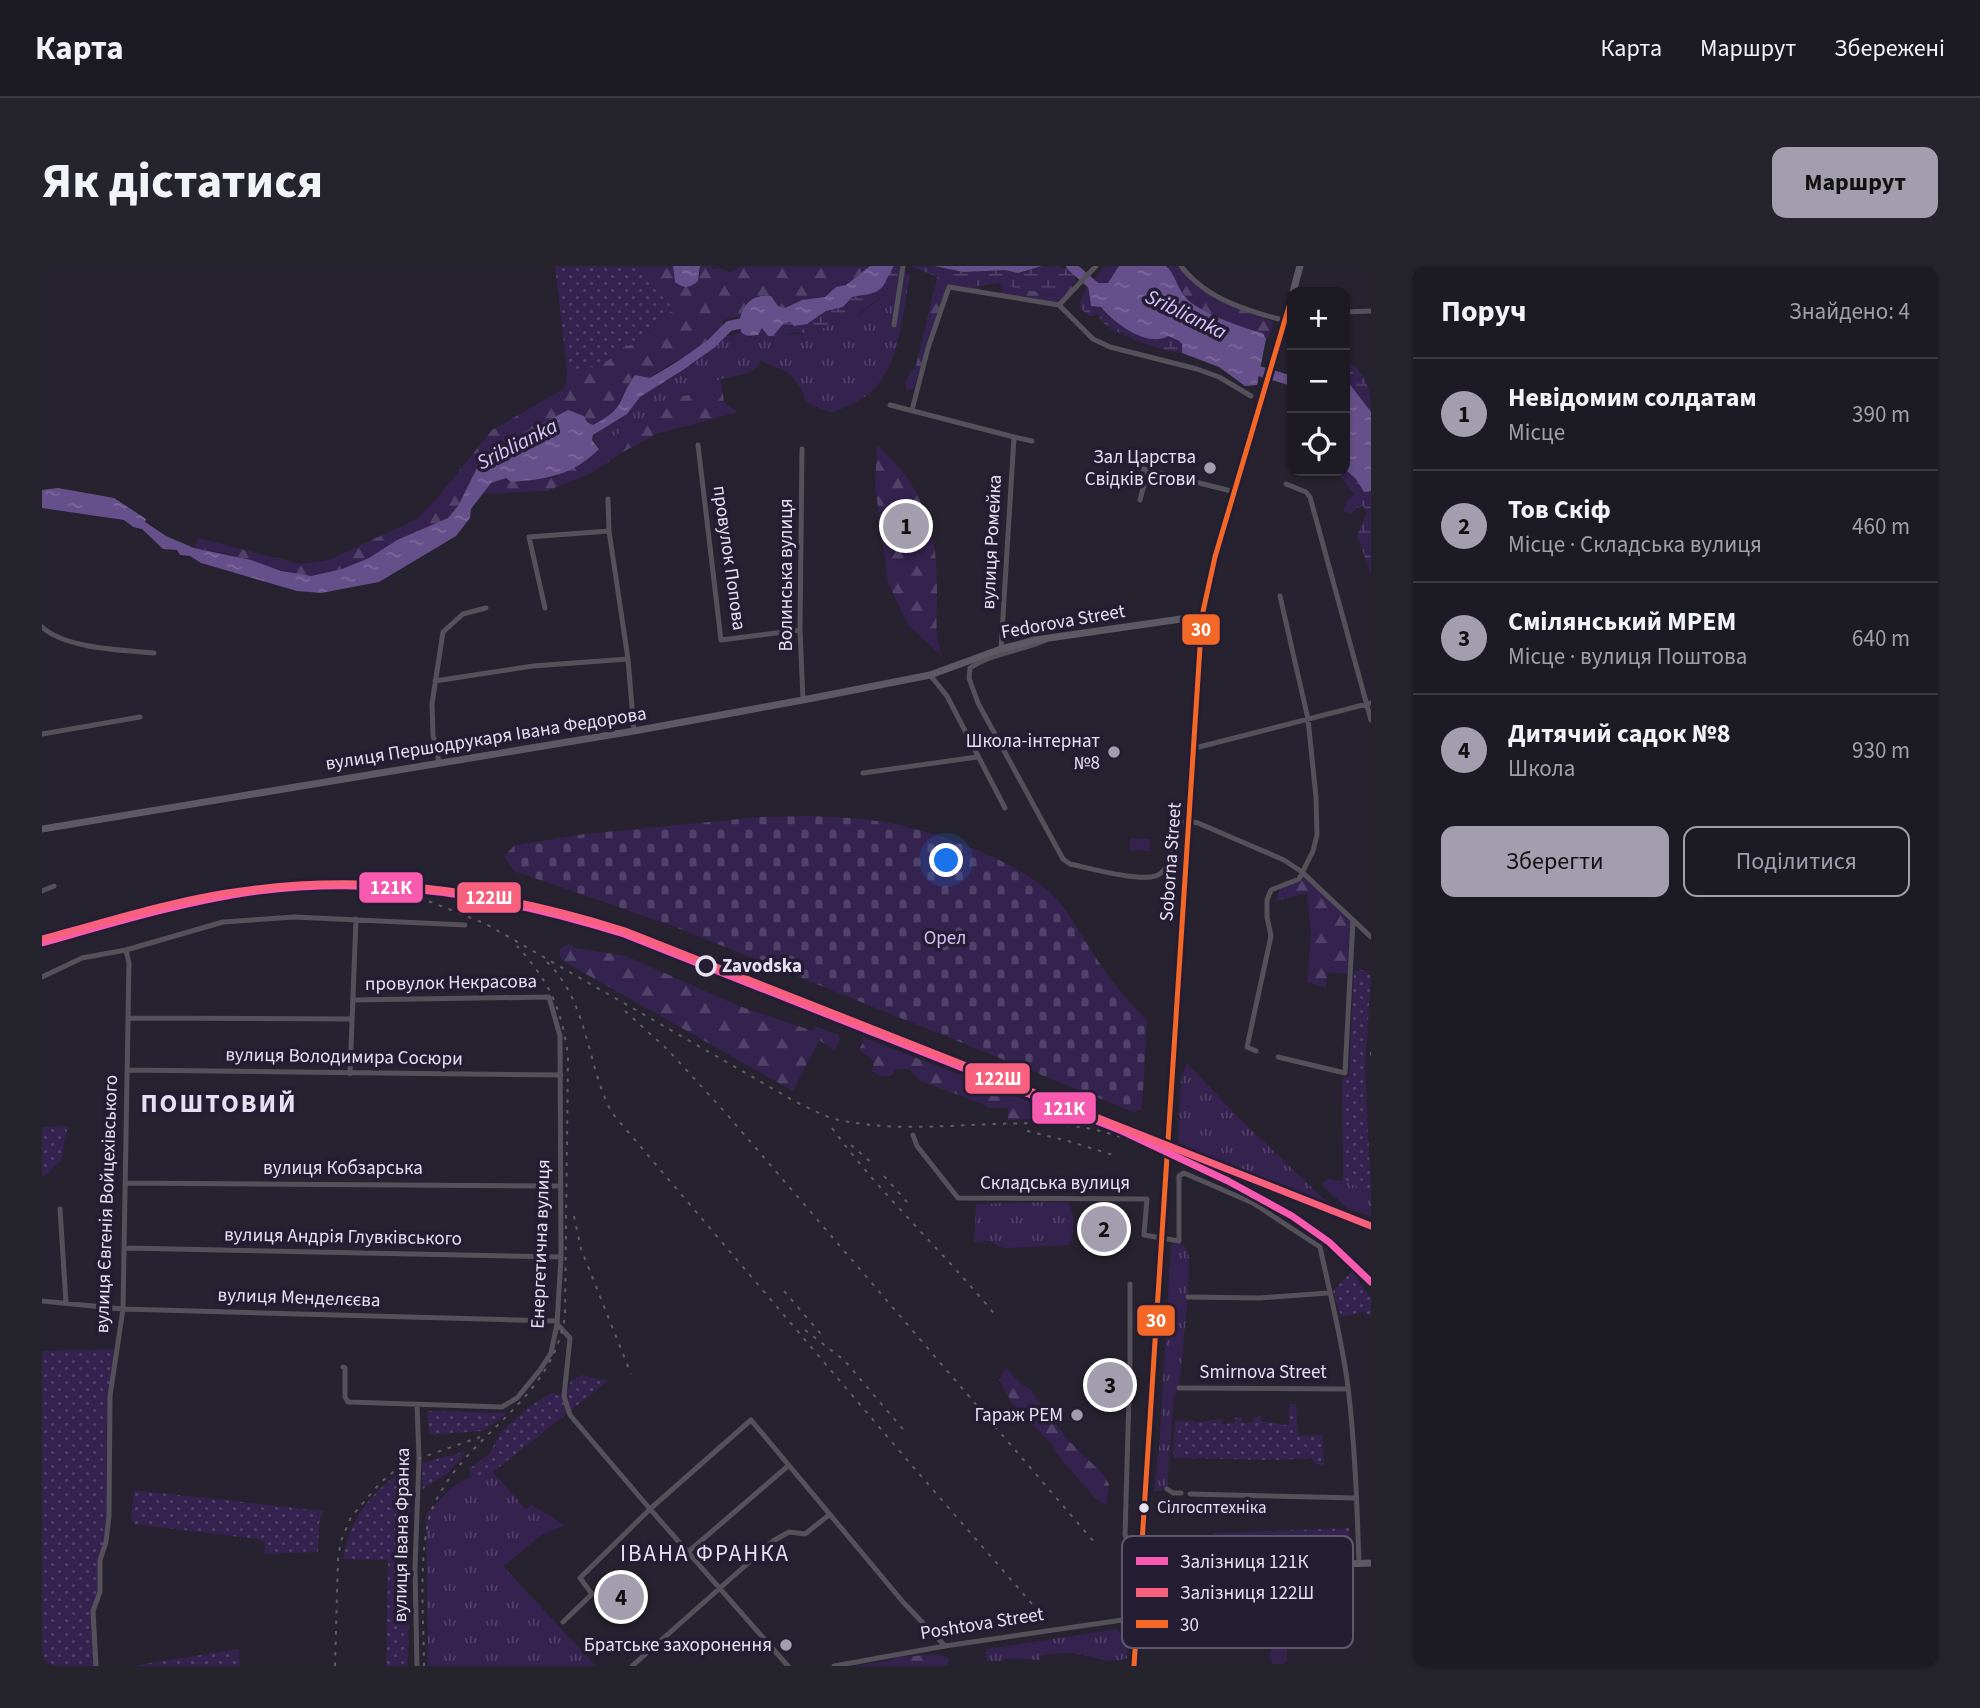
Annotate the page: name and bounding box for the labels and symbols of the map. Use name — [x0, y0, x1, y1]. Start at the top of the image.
water label: Sriblianka — [1140, 281, 1232, 347]
water label: Sriblianka — [471, 411, 563, 477]
place label: Зал Царства Свідків Єгови — [1085, 444, 1196, 493]
marker: Зал Царства Свідків Єгови — [1202, 460, 1218, 476]
street label: вулиця Ромейка — [975, 474, 1009, 610]
street label: провулок Попова — [705, 484, 753, 632]
street label: Волинська вулиця — [773, 498, 800, 652]
pin: 1 — [883, 500, 929, 552]
street label: Fedorova Street — [999, 598, 1128, 646]
line badge: 30 — [1181, 613, 1221, 646]
text: 30 — [1191, 617, 1211, 644]
street label: вулиця Першодрукаря Івана Федорова — [324, 700, 648, 778]
place label: Школа-інтернат №8 — [966, 728, 1100, 777]
marker: Школа-інтернат №8 — [1106, 744, 1122, 760]
street label: Soborna Street — [1153, 801, 1189, 922]
your location — [929, 843, 963, 877]
line badge: 121К — [358, 871, 424, 904]
text: 121К — [370, 875, 412, 902]
line badge: 122Ш — [456, 881, 522, 914]
text: 122Ш — [465, 885, 513, 912]
park label: Орел — [924, 925, 966, 952]
place label: Zavodska — [722, 953, 802, 980]
marker: Zavodska — [696, 956, 716, 976]
street label: провулок Некрасова — [365, 968, 537, 998]
street label: вулиця Володимира Сосюри — [225, 1041, 463, 1073]
line badge: 122Ш — [964, 1062, 1031, 1095]
text: 122Ш — [974, 1066, 1022, 1093]
street label: вулиця Євгенія Войцехівського — [89, 1074, 125, 1334]
district label: ПОШТОВИЙ — [140, 1085, 298, 1122]
line badge: 121К — [1031, 1091, 1097, 1125]
text: 121К — [1043, 1096, 1085, 1123]
street label: вулиця Кобзарська — [263, 1155, 423, 1182]
street label: Енергетична вулиця — [525, 1159, 557, 1329]
street label: Складська вулиця — [980, 1170, 1130, 1197]
pin: 2 — [1081, 1203, 1127, 1255]
street label: вулиця Андрія Глувківського — [224, 1221, 462, 1253]
street label: вулиця Менделєєва — [217, 1282, 381, 1314]
line badge: 30 — [1136, 1304, 1176, 1337]
text: 30 — [1146, 1308, 1166, 1335]
pin: 3 — [1087, 1359, 1133, 1411]
street label: Smirnova Street — [1199, 1359, 1327, 1386]
place label: Гараж РЕМ — [974, 1402, 1063, 1429]
marker: Гараж РЕМ — [1069, 1407, 1085, 1423]
street label: вулиця Івана Франка — [387, 1447, 417, 1623]
place label: Сілгосптехніка — [1157, 1496, 1267, 1520]
marker: Сілгосптехніка — [1137, 1501, 1151, 1515]
legend — [1122, 1536, 1353, 1648]
district label: ІВАНА ФРАНКА — [620, 1537, 790, 1570]
text: Залізниця 121К — [1180, 1549, 1308, 1576]
pin: 4 — [598, 1571, 644, 1623]
text: Залізниця 122Ш — [1180, 1580, 1314, 1607]
street label: Poshtova Street — [918, 1601, 1046, 1647]
text: 30 — [1180, 1612, 1199, 1639]
place label: Братське захоронення — [584, 1632, 772, 1659]
marker: Братське захоронення — [778, 1637, 794, 1653]

